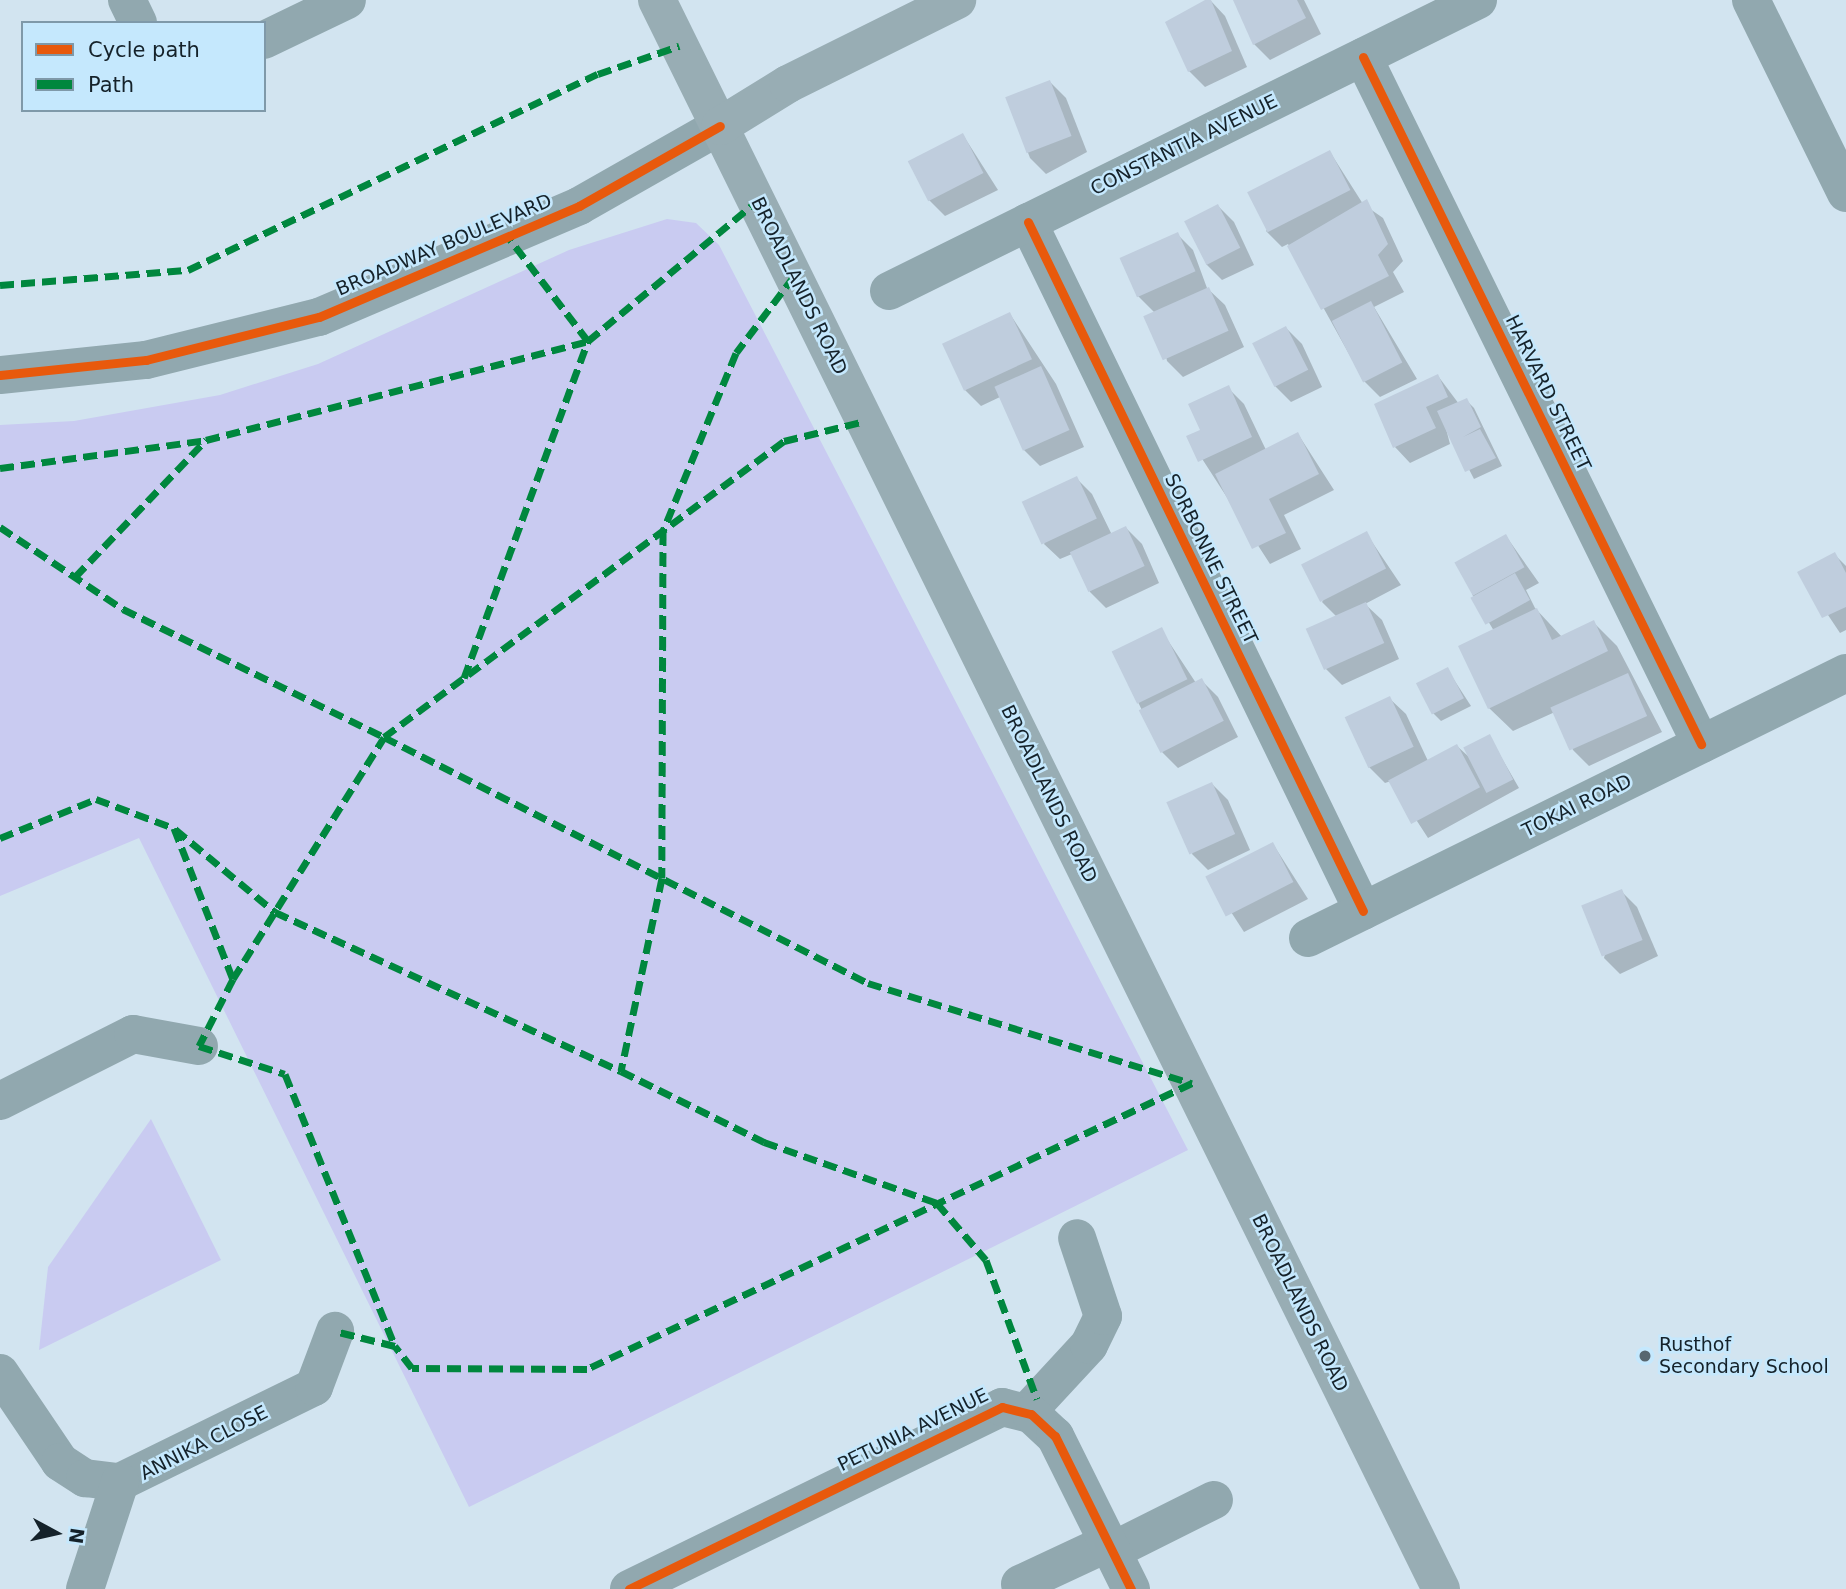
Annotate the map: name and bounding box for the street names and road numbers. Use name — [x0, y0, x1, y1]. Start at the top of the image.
street label: CONSTANTIA AVENUE — [1087, 90, 1281, 200]
street label: BROADWAY BOULEVARD — [333, 189, 555, 301]
street label: BROADLANDS ROAD — [746, 193, 852, 379]
street label: HARVARD STREET — [1500, 311, 1596, 475]
street label: SORBONNE STREET — [1160, 470, 1262, 648]
street label: BROADLANDS ROAD — [996, 701, 1102, 887]
street label: TOKAI ROAD — [1519, 770, 1635, 842]
street label: BROADLANDS ROAD — [1247, 1210, 1353, 1396]
street label: PETUNIA AVENUE — [834, 1384, 992, 1476]
street label: ANNIKA CLOSE — [136, 1401, 272, 1485]

